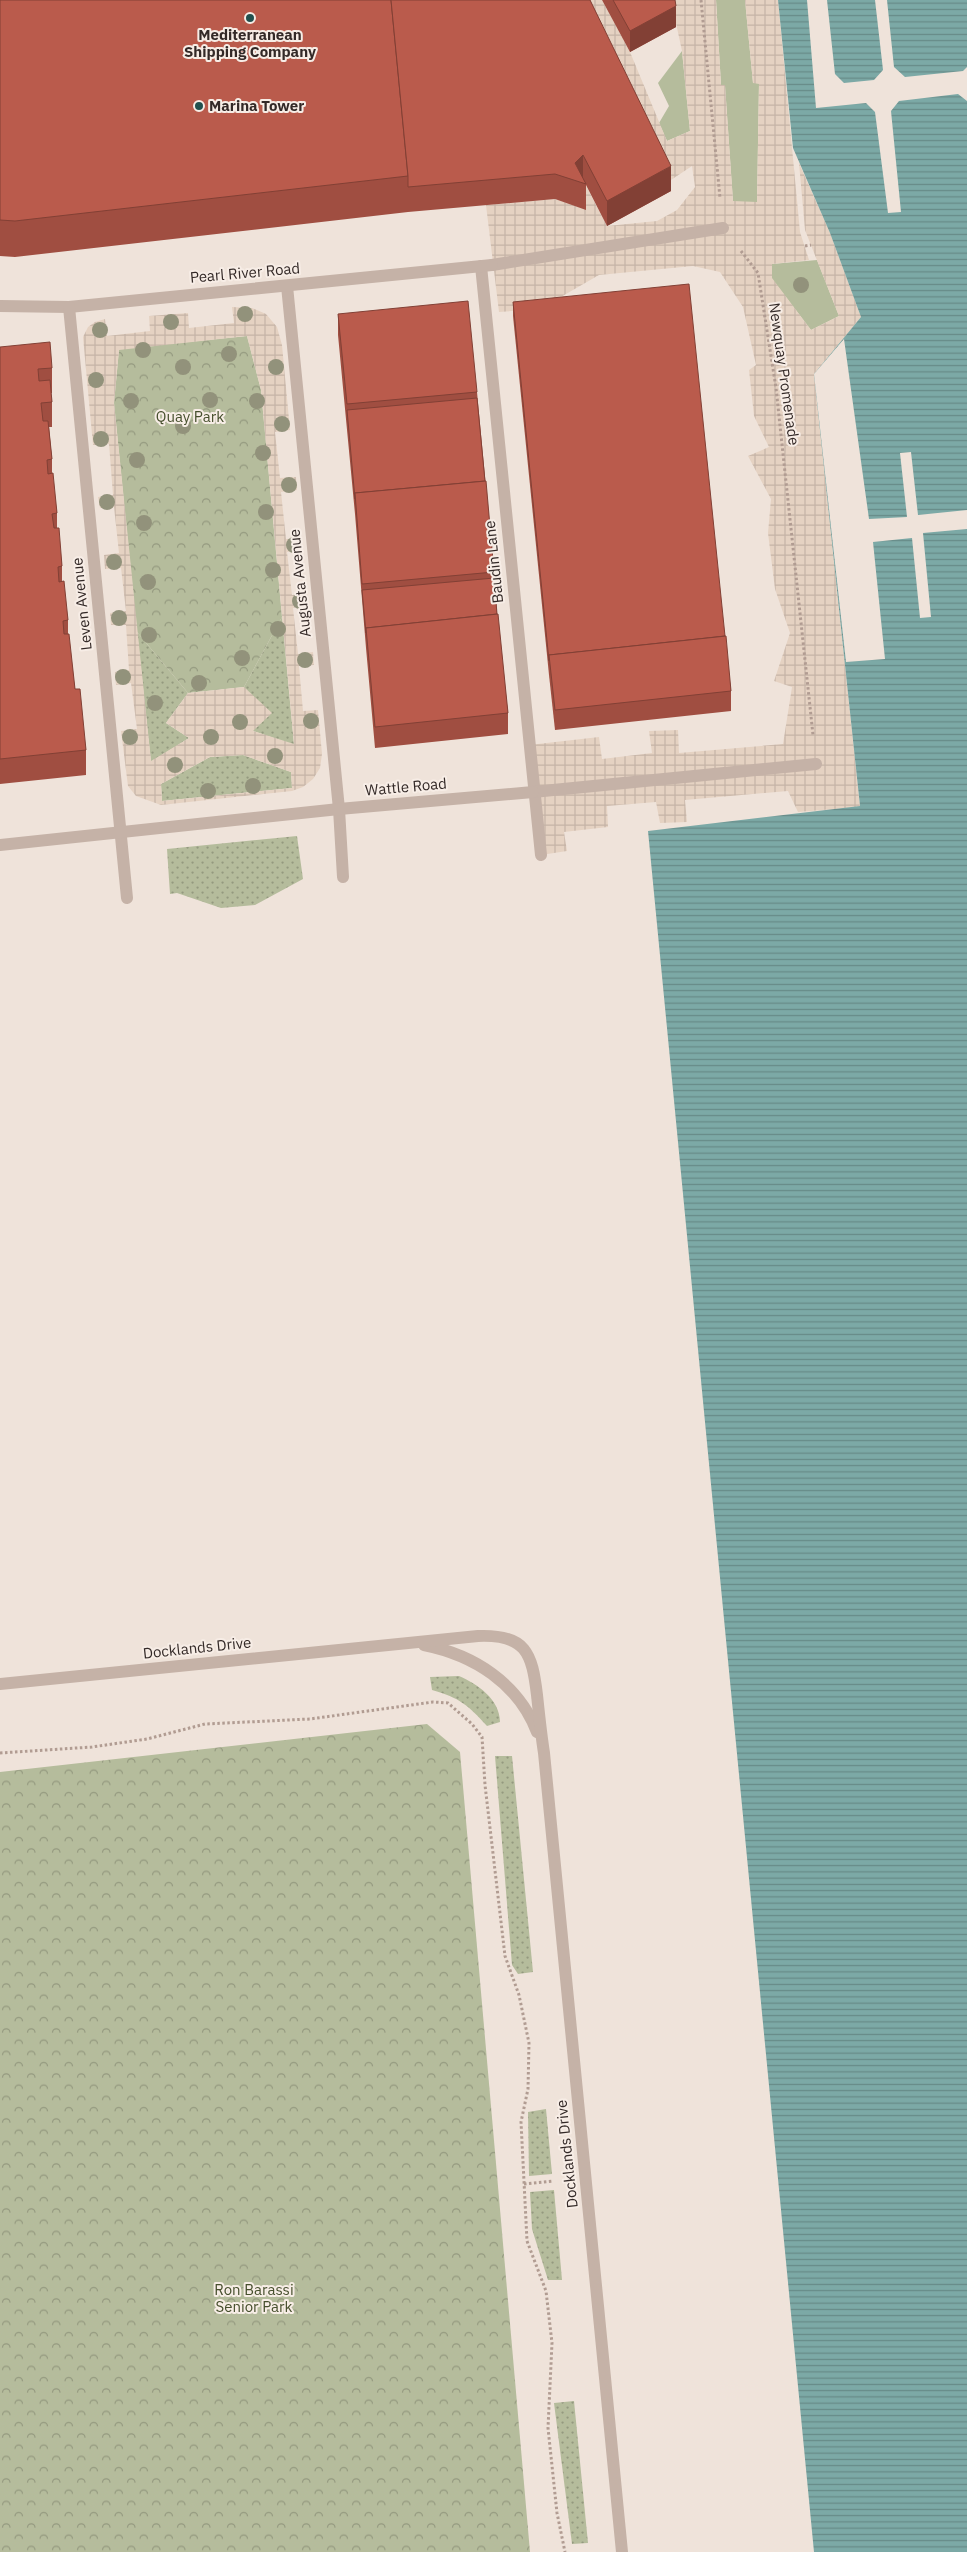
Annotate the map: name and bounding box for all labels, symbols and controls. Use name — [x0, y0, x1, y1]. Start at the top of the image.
marker: Mediterranean Shipping Company — [244, 12, 256, 24]
place label: Mediterranean Shipping Company — [184, 25, 316, 61]
place label: Marina Tower — [209, 96, 304, 115]
marker: Marina Tower — [193, 100, 205, 112]
street label: Pearl River Road — [189, 258, 301, 287]
street label: Newquay Promenade — [765, 301, 804, 447]
park label: Quay Park — [156, 407, 224, 426]
street label: Baudin Lane — [480, 520, 507, 604]
street label: Augusta Avenue — [284, 528, 315, 638]
street label: Leven Avenue — [67, 557, 96, 651]
street label: Wattle Road — [364, 773, 448, 800]
street label: Docklands Drive — [142, 1632, 252, 1663]
street label: Docklands Drive — [551, 2099, 582, 2209]
park label: Ron Barassi Senior Park — [214, 2280, 294, 2316]

